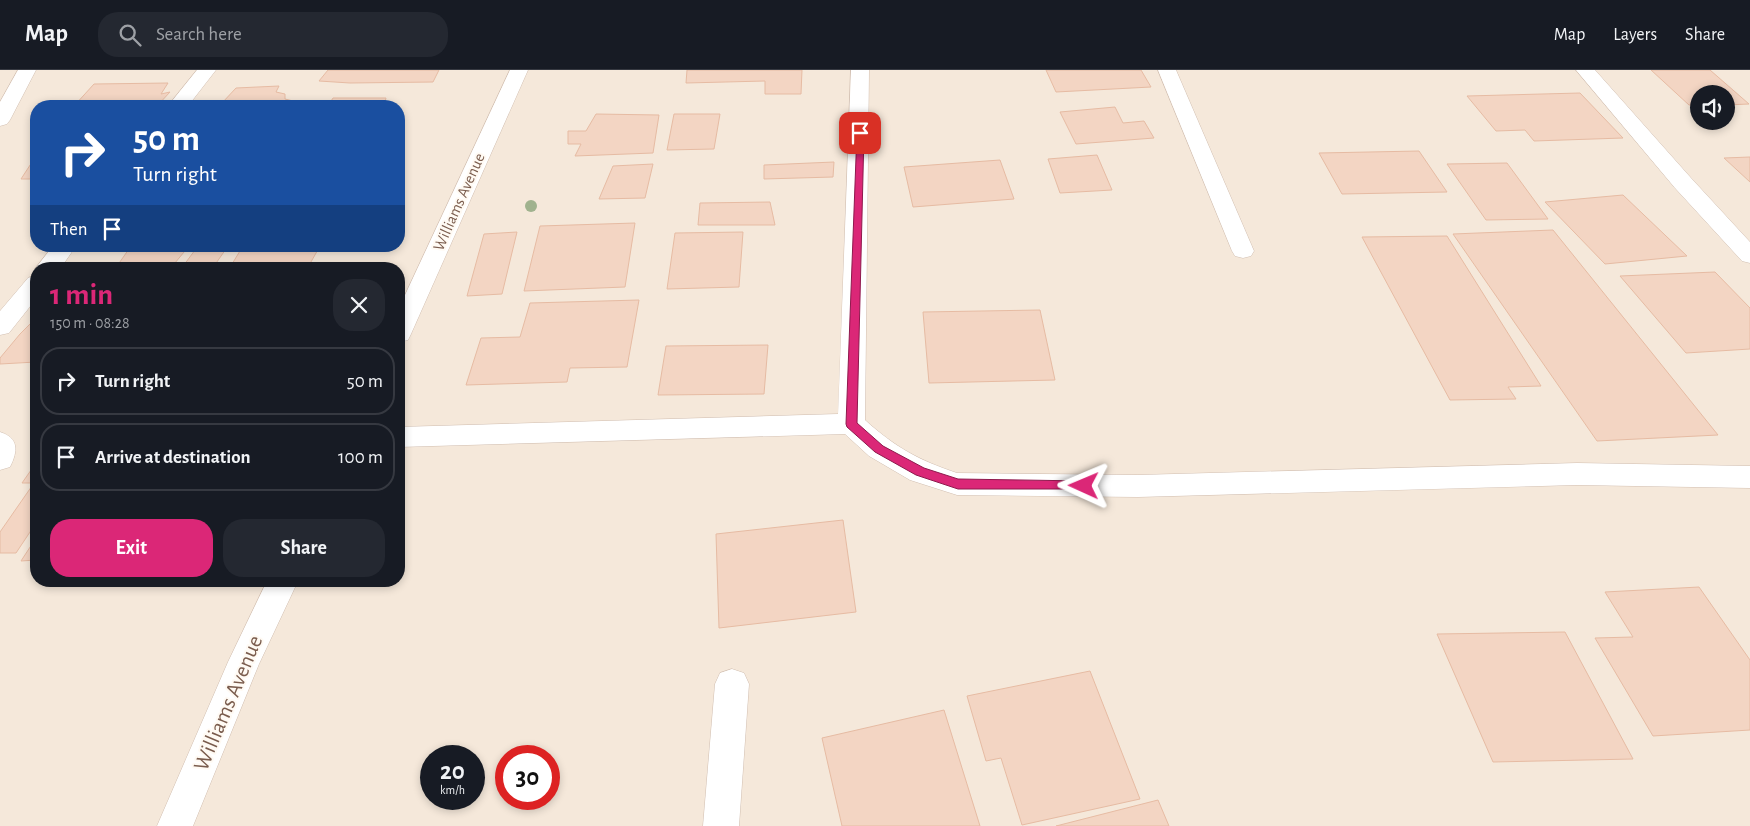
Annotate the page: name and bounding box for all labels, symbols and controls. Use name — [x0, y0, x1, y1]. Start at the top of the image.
search box — [98, 12, 448, 57]
icon: search — [116, 21, 144, 49]
text: Map — [25, 22, 68, 46]
text: Search here — [156, 25, 242, 44]
text: Map — [1554, 26, 1585, 44]
text: Layers — [1613, 26, 1657, 44]
text: Share — [1685, 26, 1725, 44]
map controls — [1690, 85, 1735, 130]
button: sound — [1690, 85, 1735, 130]
pin — [839, 112, 881, 154]
icon: arrive — [846, 119, 874, 147]
icon: right — [50, 120, 115, 185]
text: 50 m — [133, 122, 200, 157]
street label: Williams Avenue — [430, 151, 488, 253]
text: Turn right — [133, 163, 217, 185]
icon: arrive — [98, 215, 126, 243]
text: Then — [50, 220, 88, 239]
button: close — [333, 279, 385, 331]
text: 1 min — [50, 280, 113, 310]
text: 150 m · 08:28 — [50, 315, 130, 331]
icon: right — [52, 367, 80, 395]
text: Turn right — [95, 372, 170, 391]
text: 50 m — [347, 372, 383, 391]
icon: arrive — [52, 443, 80, 471]
text: Arrive at destination — [95, 448, 251, 467]
text: 100 m — [338, 448, 383, 467]
position arrow — [1057, 459, 1109, 511]
button: Exit — [50, 519, 213, 577]
button: Share — [223, 519, 385, 577]
street label: Williams Avenue — [190, 632, 266, 774]
speed limit sign: 30 — [495, 745, 560, 810]
text: 20 — [440, 759, 465, 784]
text: km/h — [440, 784, 465, 796]

